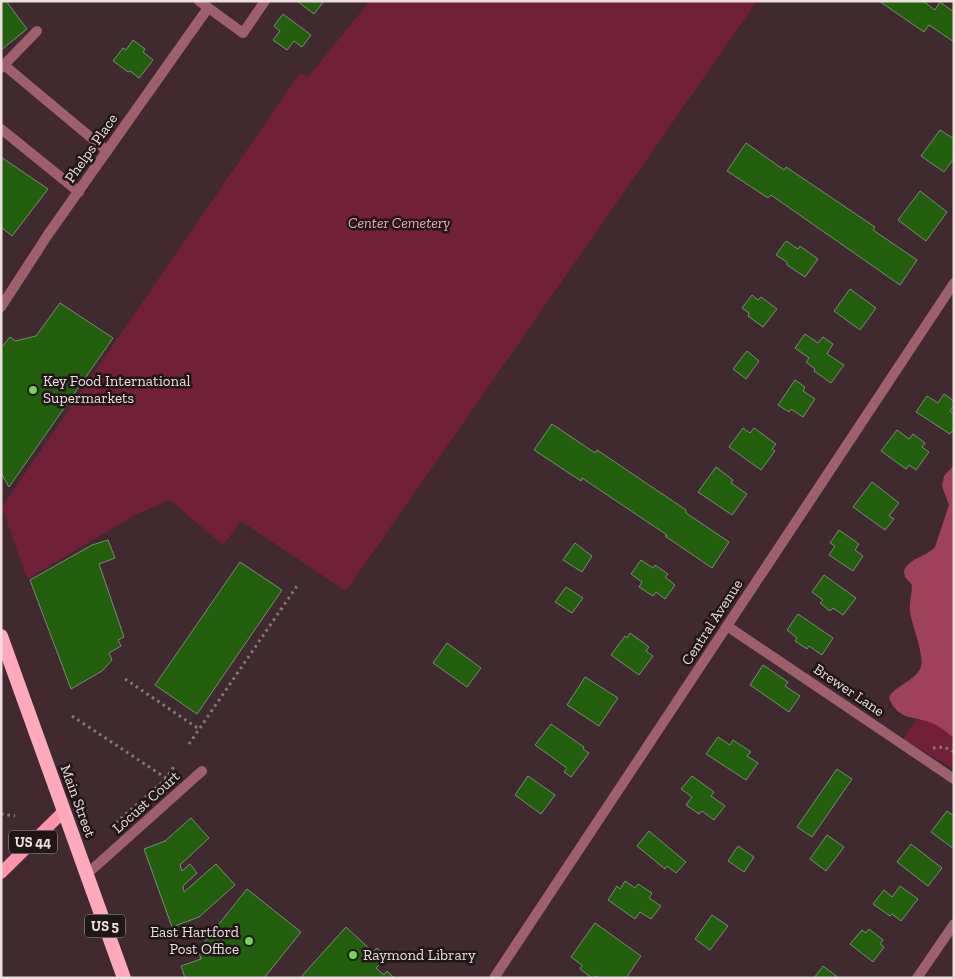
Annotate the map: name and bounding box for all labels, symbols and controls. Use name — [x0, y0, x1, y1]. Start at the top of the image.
street label: Phelps Place — [61, 110, 121, 186]
park label: Center Cemetery — [348, 214, 450, 232]
place label: Key Food International Supermarkets — [43, 372, 190, 407]
marker: Key Food International Supermarkets — [27, 384, 39, 396]
street label: Central Avenue — [678, 576, 746, 668]
street label: Brewer Lane — [810, 660, 888, 720]
street label: Main Street — [57, 762, 100, 840]
street label: Locust Court — [109, 767, 184, 837]
road number: US 44 — [9, 830, 57, 854]
road number: US 5 — [85, 914, 125, 938]
place label: East Hartford Post Office — [150, 923, 240, 958]
marker: East Hartford Post Office — [243, 935, 255, 947]
place label: Raymond Library — [363, 946, 476, 964]
marker: Raymond Library — [347, 949, 359, 961]

